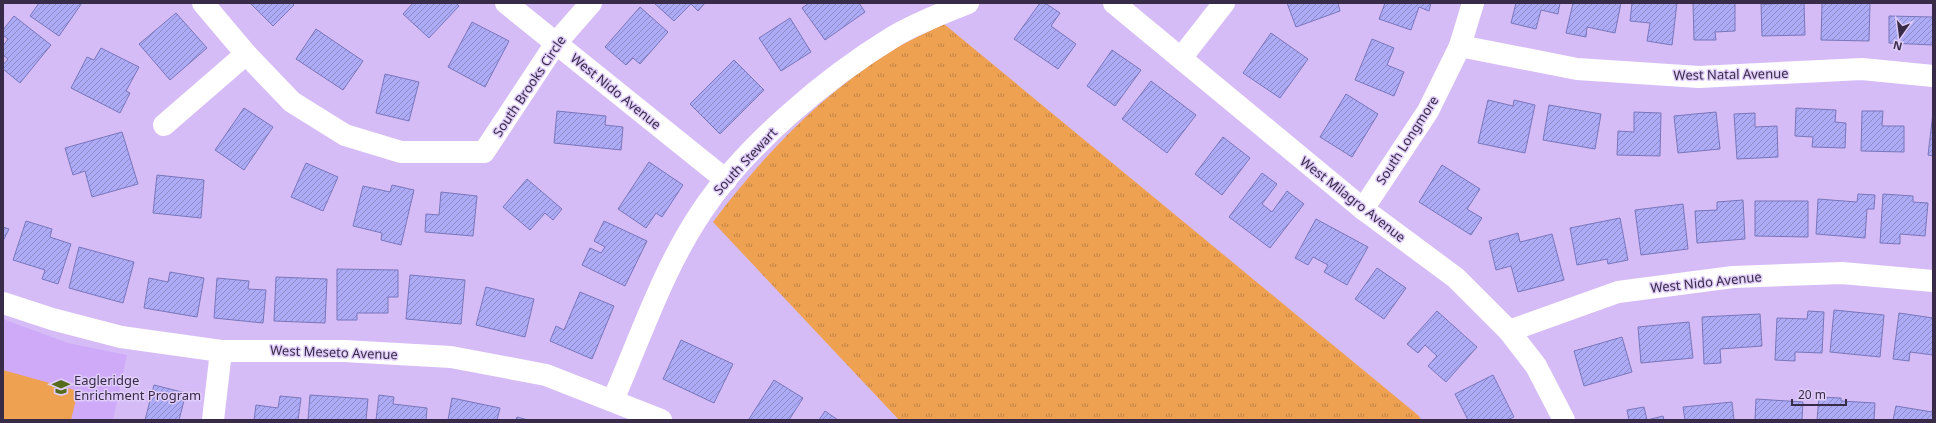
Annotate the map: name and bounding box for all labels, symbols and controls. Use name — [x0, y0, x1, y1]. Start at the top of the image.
north arrow — [1880, 16, 1920, 56]
street label: South Brooks Circle — [488, 32, 570, 140]
text: N — [1891, 38, 1904, 55]
street label: West Nido Avenue — [567, 49, 665, 133]
street label: West Natal Avenue — [1673, 64, 1789, 84]
street label: South Longmore — [1372, 92, 1442, 188]
street label: South Stewart — [709, 123, 781, 198]
street label: West Milagro Avenue — [1297, 152, 1409, 246]
street label: West Nido Avenue — [1650, 267, 1762, 297]
street label: West Meseto Avenue — [270, 341, 398, 363]
place label: Eagleridge Enrichment Program — [74, 371, 201, 404]
school or university icon: Eagleridge Enrichment Program — [51, 377, 71, 397]
scale bar — [1792, 381, 1846, 407]
text: 20 m — [1798, 386, 1826, 403]

